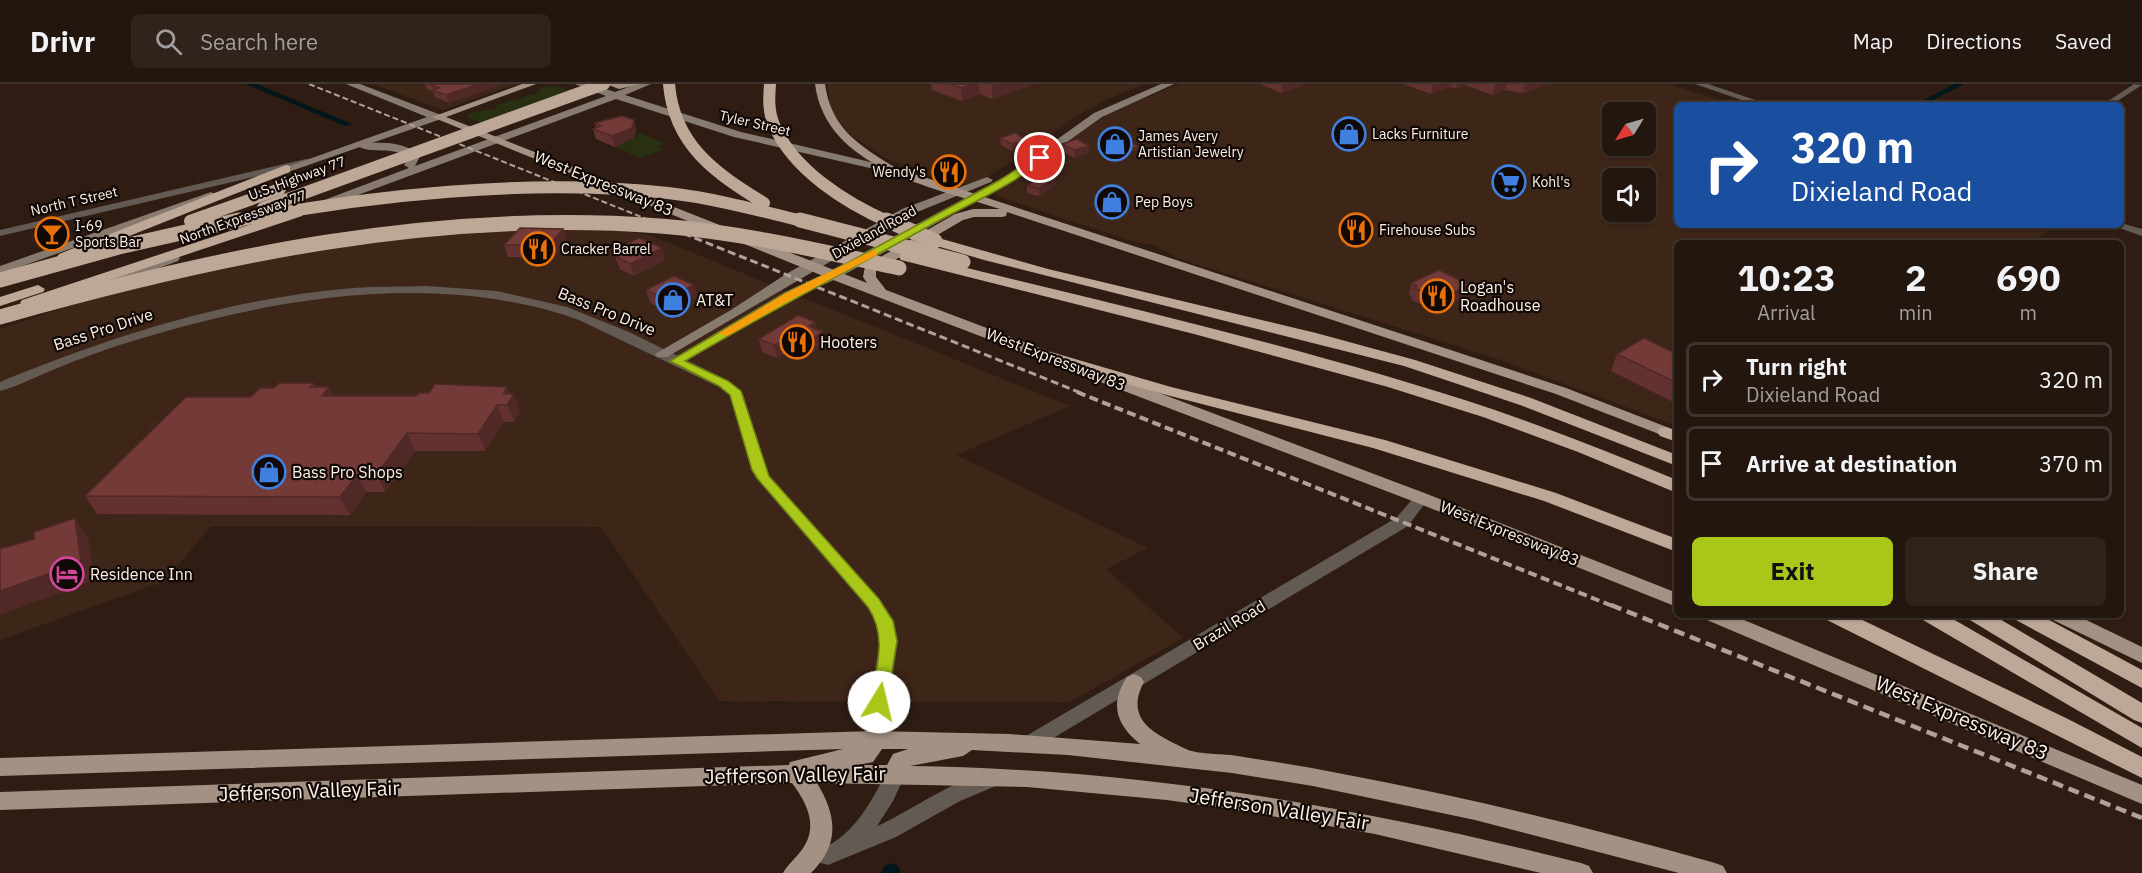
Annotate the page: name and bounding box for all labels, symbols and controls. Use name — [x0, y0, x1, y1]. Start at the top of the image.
search box — [131, 14, 551, 68]
text: Drivr — [30, 23, 95, 60]
icon: search — [152, 25, 185, 58]
text: Search here — [200, 27, 318, 56]
text: Map — [1853, 27, 1893, 55]
text: Directions — [1926, 27, 2022, 55]
text: Saved — [2055, 27, 2112, 55]
north arrow — [1602, 102, 1656, 156]
map controls — [1602, 102, 1656, 222]
street label: Tyler Street — [718, 106, 793, 140]
shop icon: Lacks Furniture — [1331, 116, 1367, 152]
text: 320 m — [1791, 120, 1914, 175]
place label: Lacks Furniture — [1372, 125, 1469, 143]
shop icon: James Avery Artistian Jewelry — [1097, 126, 1133, 162]
icon: right — [1692, 126, 1770, 204]
place label: James Avery Artistian Jewelry — [1138, 127, 1244, 161]
pin — [1014, 132, 1065, 183]
icon: arrive — [1023, 141, 1056, 174]
street label: West Expressway 83 — [532, 146, 676, 220]
street label: U.S. Highway 77 — [246, 152, 348, 204]
restaurant icon: Wendy's — [931, 154, 967, 190]
place label: Wendy's — [873, 163, 926, 181]
supermarket icon: Kohl's — [1491, 164, 1527, 200]
button: sound — [1602, 168, 1656, 222]
place label: Kohl's — [1532, 173, 1571, 191]
text: Dixieland Road — [1791, 173, 1972, 208]
street label: North T Street — [29, 182, 119, 220]
shop icon: Pep Boys — [1094, 184, 1130, 220]
street label: North Expressway 77 — [177, 186, 309, 248]
place label: Pep Boys — [1135, 193, 1193, 211]
street label: Dixieland Road — [829, 201, 919, 263]
restaurant icon: Firehouse Subs — [1338, 212, 1374, 248]
bar icon: I-69 Sports Bar — [34, 216, 70, 252]
place label: I-69 Sports Bar — [75, 217, 141, 251]
place label: Firehouse Subs — [1379, 221, 1476, 239]
restaurant icon: Cracker Barrel — [520, 231, 556, 267]
place label: Cracker Barrel — [561, 240, 651, 258]
text: 10:23 — [1737, 254, 1836, 301]
text: 2 — [1905, 254, 1927, 301]
text: 690 — [1996, 254, 2061, 301]
place label: Logan's Roadhouse — [1460, 277, 1541, 315]
restaurant icon: Logan's Roadhouse — [1419, 278, 1455, 314]
street label: Bass Pro Drive — [555, 282, 659, 340]
shop icon: AT&T — [655, 282, 691, 318]
place label: AT&T — [696, 290, 733, 310]
text: Arrival — [1757, 299, 1816, 326]
text: min — [1899, 299, 1933, 326]
text: m — [2020, 299, 2037, 326]
street label: Bass Pro Drive — [51, 303, 155, 354]
street label: West Expressway 83 — [983, 323, 1129, 395]
restaurant icon: Hooters — [779, 324, 815, 360]
place label: Hooters — [820, 332, 877, 352]
text: Turn right — [1746, 352, 1847, 381]
icon: right — [1695, 363, 1728, 396]
text: 320 m — [2039, 365, 2103, 394]
text: Dixieland Road — [1746, 381, 1880, 408]
icon: arrive — [1695, 447, 1728, 480]
text: Arrive at destination — [1746, 449, 1957, 478]
text: 370 m — [2039, 449, 2103, 478]
shop icon: Bass Pro Shops — [251, 454, 287, 490]
place label: Bass Pro Shops — [292, 462, 403, 482]
street label: West Expressway 83 — [1438, 496, 1582, 570]
button: Exit — [1692, 537, 1893, 606]
button: Share — [1905, 537, 2106, 606]
hotel icon: Residence Inn — [49, 556, 85, 592]
place label: Residence Inn — [90, 564, 193, 584]
street label: Brazil Road — [1189, 596, 1269, 654]
street label: West Expressway 83 — [1872, 669, 2053, 766]
position arrow — [847, 670, 911, 734]
street label: Jefferson Valley Fair — [704, 759, 886, 790]
street label: Jefferson Valley Fair — [218, 774, 400, 807]
street label: Jefferson Valley Fair — [1187, 781, 1371, 836]

